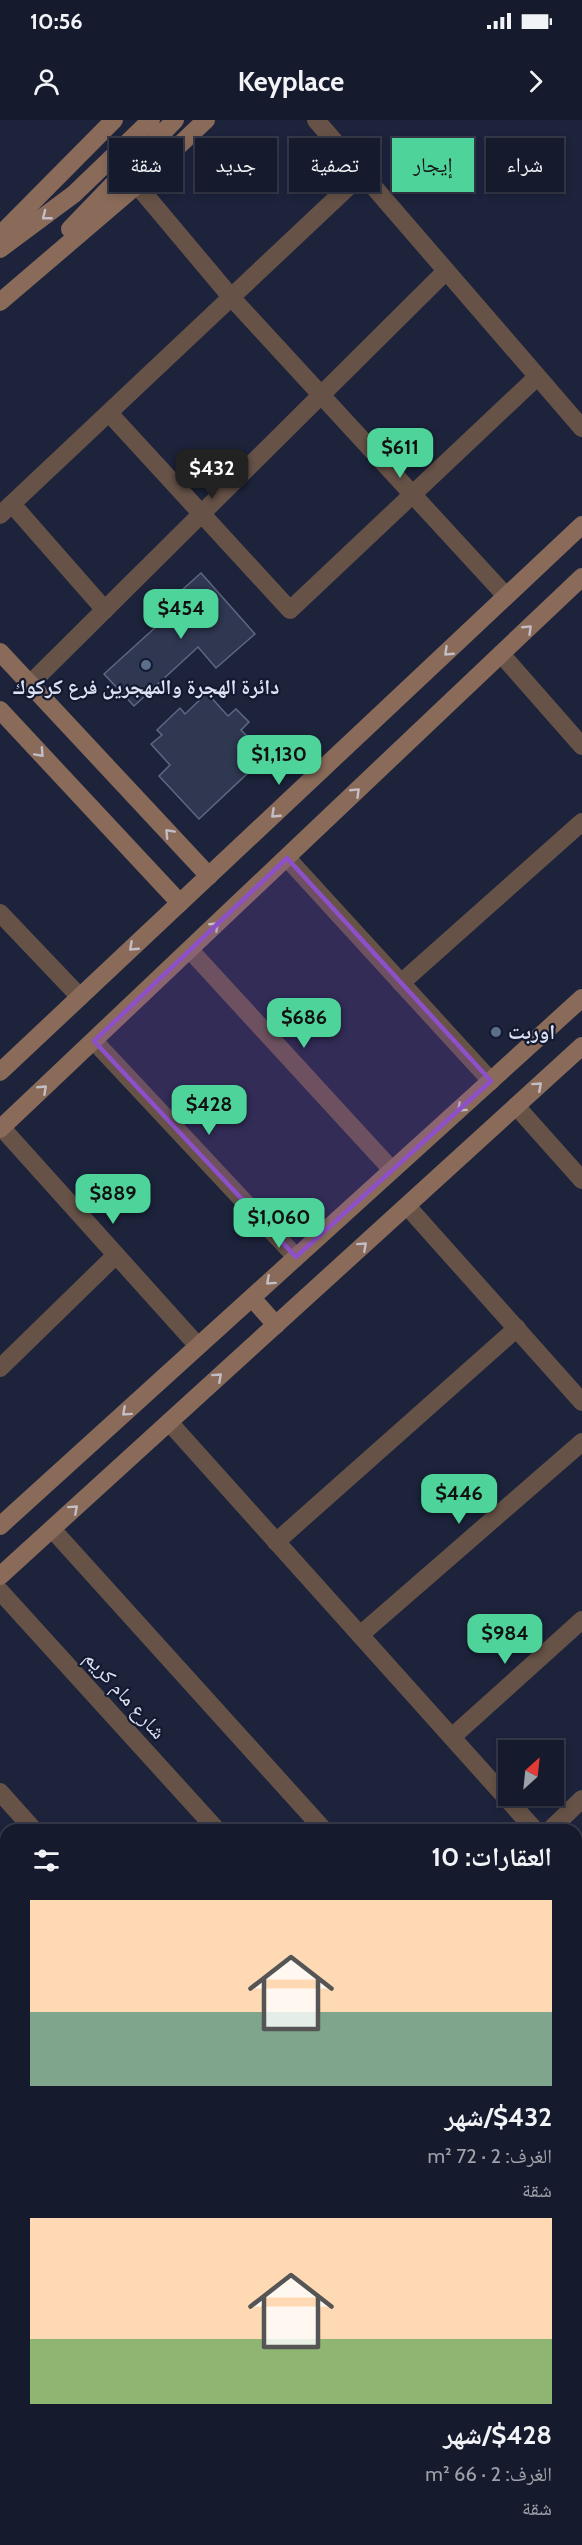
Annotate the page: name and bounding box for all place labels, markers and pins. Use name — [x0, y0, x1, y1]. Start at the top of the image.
pin: $611 — [364, 428, 436, 479]
pin: $432 — [176, 449, 248, 500]
pin: $454 — [145, 589, 217, 640]
marker: دائرة الهجرة والمهجرين فرع كركوك — [139, 658, 153, 672]
place label: دائرة الهجرة والمهجرين فرع كركوك — [13, 674, 279, 700]
pin: $1,130 — [230, 735, 328, 786]
pin: $686 — [268, 998, 340, 1049]
place label: اوربت — [508, 1019, 555, 1044]
marker: اوربت — [489, 1025, 503, 1039]
pin: $428 — [173, 1085, 245, 1136]
pin: $889 — [77, 1174, 149, 1225]
pin: $1,060 — [230, 1198, 328, 1249]
pin: $446 — [423, 1474, 495, 1525]
pin: $984 — [469, 1614, 541, 1665]

